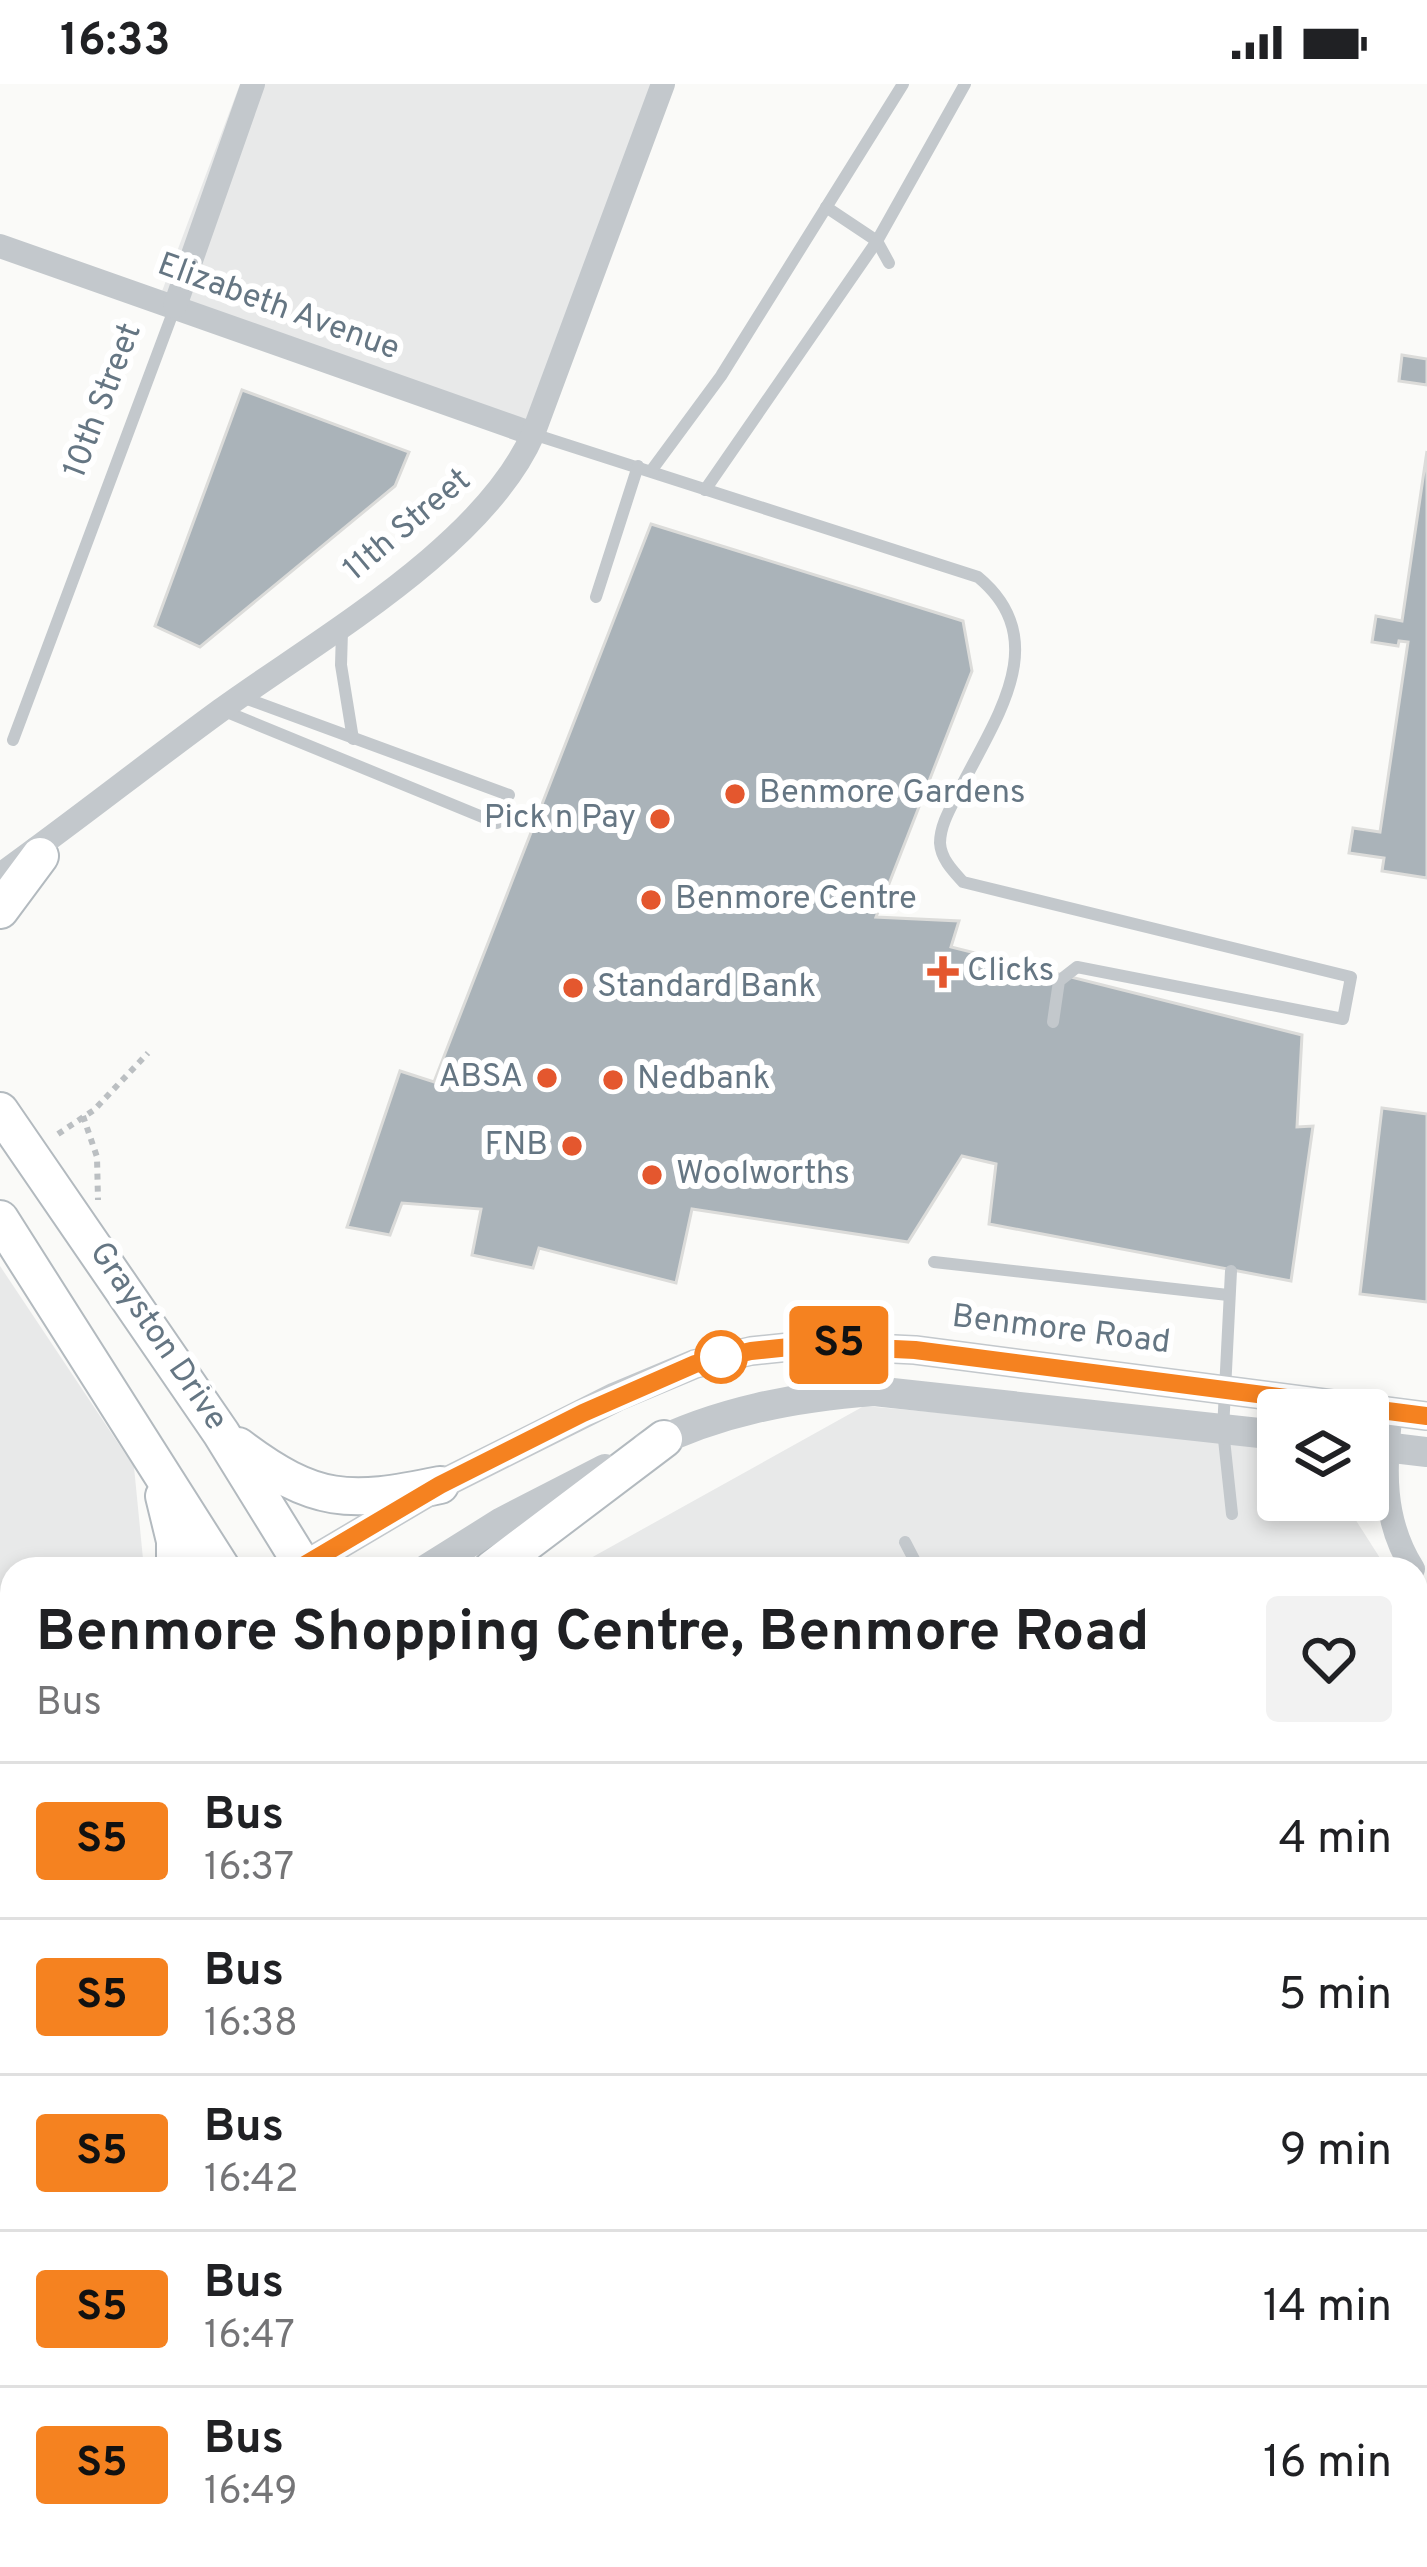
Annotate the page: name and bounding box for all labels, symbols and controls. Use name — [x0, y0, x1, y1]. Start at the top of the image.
text: 16:33 — [60, 14, 171, 71]
street label: Elizabeth Avenue — [151, 245, 405, 371]
street label: 10th Street — [55, 318, 153, 484]
street label: 11th Street — [336, 461, 480, 591]
place label: Benmore Gardens — [759, 773, 1025, 815]
marker: Benmore Gardens — [722, 781, 748, 807]
place label: Pick n Pay — [484, 798, 636, 840]
marker: Pick n Pay — [647, 806, 673, 832]
place label: Benmore Centre — [675, 879, 917, 921]
marker: Benmore Centre — [638, 887, 664, 913]
place label: Clicks — [967, 951, 1054, 993]
marker: Clicks — [930, 959, 956, 985]
place label: Standard Bank — [597, 967, 816, 1009]
marker: Standard Bank — [560, 975, 586, 1001]
place label: ABSA — [438, 1057, 523, 1099]
place label: Nedbank — [637, 1059, 770, 1101]
marker: ABSA — [534, 1065, 560, 1091]
marker: Nedbank — [600, 1067, 626, 1093]
place label: FNB — [485, 1125, 548, 1167]
marker: FNB — [559, 1133, 585, 1159]
place label: Woolworths — [676, 1154, 850, 1196]
marker: Woolworths — [639, 1162, 665, 1188]
street label: Grayston Drive — [78, 1234, 236, 1440]
street label: Benmore Road — [949, 1297, 1173, 1365]
line badge: S5 — [785, 1306, 893, 1384]
text: S5 — [813, 1318, 865, 1371]
unlabelled marker — [696, 1332, 746, 1382]
map controls — [1257, 1389, 1389, 1521]
button: layers — [1257, 1389, 1389, 1521]
button: heart — [1266, 1596, 1392, 1722]
text: Benmore Shopping Centre, Benmore Road — [36, 1599, 1149, 1671]
text: Bus — [36, 1680, 102, 1729]
text: Bus — [204, 1788, 284, 1845]
text: 4 min — [1279, 1812, 1392, 1869]
text: S5 — [76, 1814, 128, 1867]
text: 16:37 — [204, 1845, 294, 1894]
text: Bus — [204, 1944, 284, 2001]
text: 5 min — [1279, 1968, 1392, 2025]
text: S5 — [76, 1970, 128, 2023]
text: 16:38 — [204, 2001, 298, 2050]
text: Bus — [204, 2100, 284, 2157]
text: 9 min — [1280, 2124, 1392, 2181]
text: S5 — [76, 2126, 128, 2179]
text: 16:42 — [204, 2157, 299, 2206]
text: Bus — [204, 2256, 284, 2313]
text: 14 min — [1263, 2280, 1392, 2337]
text: S5 — [76, 2282, 128, 2335]
text: 16:47 — [204, 2313, 295, 2362]
text: Bus — [204, 2412, 284, 2469]
text: 16 min — [1263, 2436, 1392, 2493]
text: S5 — [76, 2438, 128, 2491]
text: 16:49 — [204, 2469, 298, 2518]

